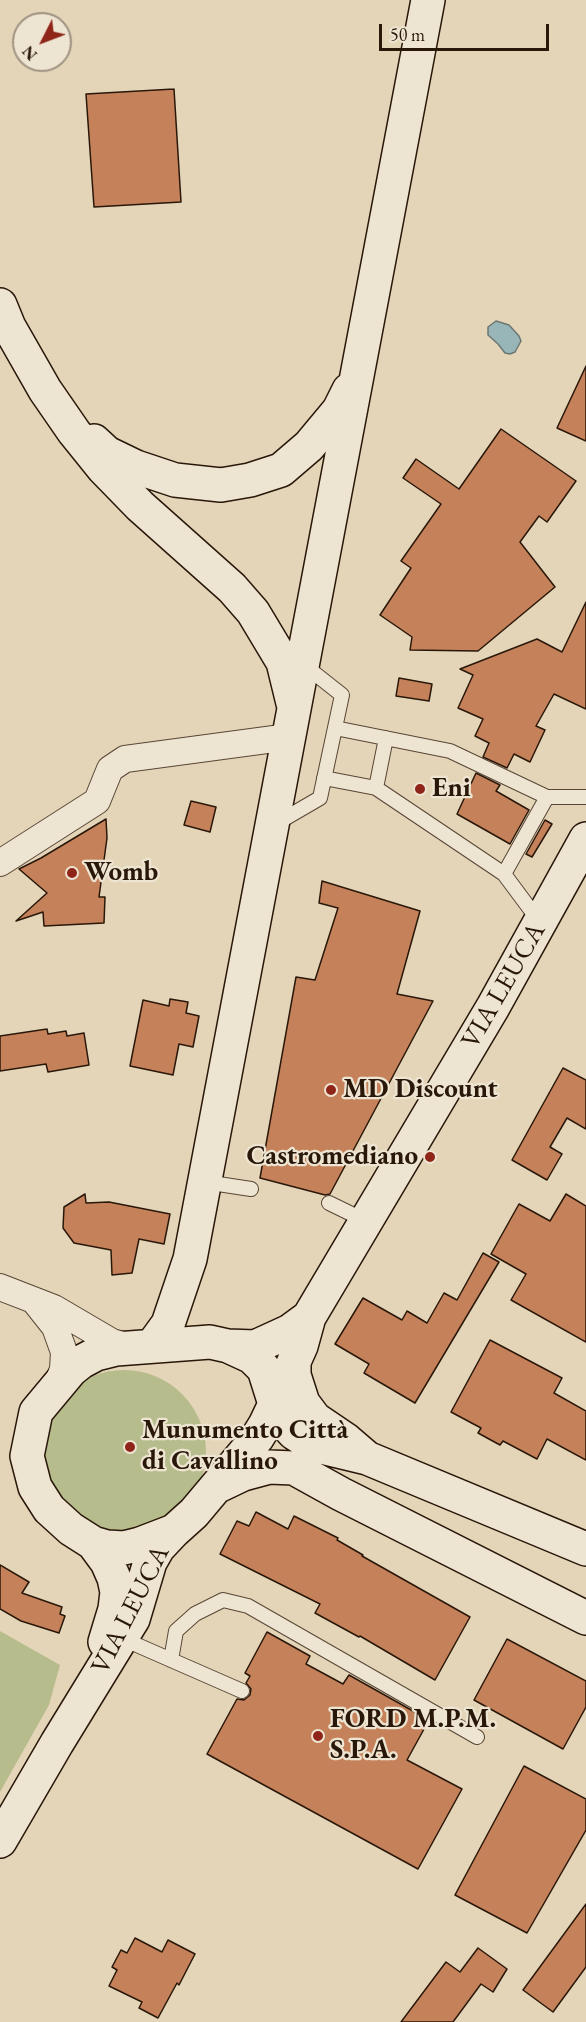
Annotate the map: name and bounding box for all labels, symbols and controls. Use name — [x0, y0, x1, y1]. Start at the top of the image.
north arrow — [12, 12, 72, 72]
scale bar — [382, 12, 552, 50]
text: 50 m — [390, 23, 425, 46]
text: N — [18, 41, 42, 65]
place label: Eni — [432, 773, 471, 805]
marker: Eni — [413, 782, 427, 796]
place label: Womb — [84, 857, 158, 889]
marker: Womb — [65, 866, 79, 880]
street label: VIA LEUCA — [455, 917, 553, 1055]
place label: MD Discount — [343, 1074, 498, 1106]
marker: MD Discount — [324, 1083, 338, 1097]
place label: Castromediano — [247, 1141, 418, 1173]
marker: Castromediano — [423, 1150, 437, 1164]
place label: Munumento Città di Cavallino — [142, 1415, 348, 1478]
marker: Munumento Città di Cavallino — [123, 1440, 137, 1454]
street label: VIA LEUCA — [85, 1540, 177, 1680]
place label: FORD M.P.M. S.P.A. — [330, 1704, 496, 1767]
marker: FORD M.P.M. S.P.A. — [311, 1729, 325, 1743]

